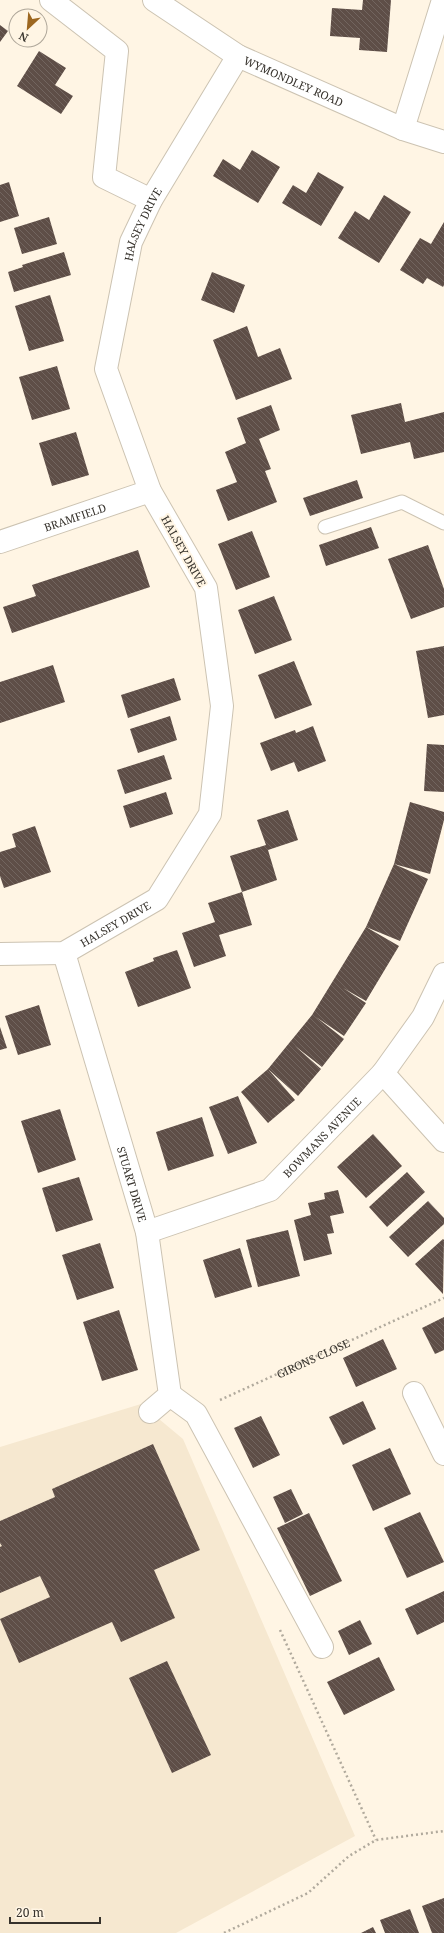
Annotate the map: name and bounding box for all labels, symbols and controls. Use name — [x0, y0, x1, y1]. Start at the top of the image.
north arrow — [8, 8, 48, 48]
text: N — [16, 29, 31, 46]
street label: WYMONDLEY ROAD — [242, 52, 346, 109]
street label: HALSEY DRIVE — [120, 184, 164, 262]
street label: BRAMFIELD — [42, 499, 108, 534]
street label: HALSEY DRIVE — [158, 513, 210, 589]
street label: HALSEY DRIVE — [77, 897, 153, 950]
street label: BOWMANS AVENUE — [279, 1093, 364, 1180]
street label: STUART DRIVE — [114, 1144, 151, 1224]
street label: GIRONS CLOSE — [274, 1334, 352, 1381]
scale bar — [10, 1899, 100, 1925]
text: 20 m — [16, 1904, 44, 1921]

